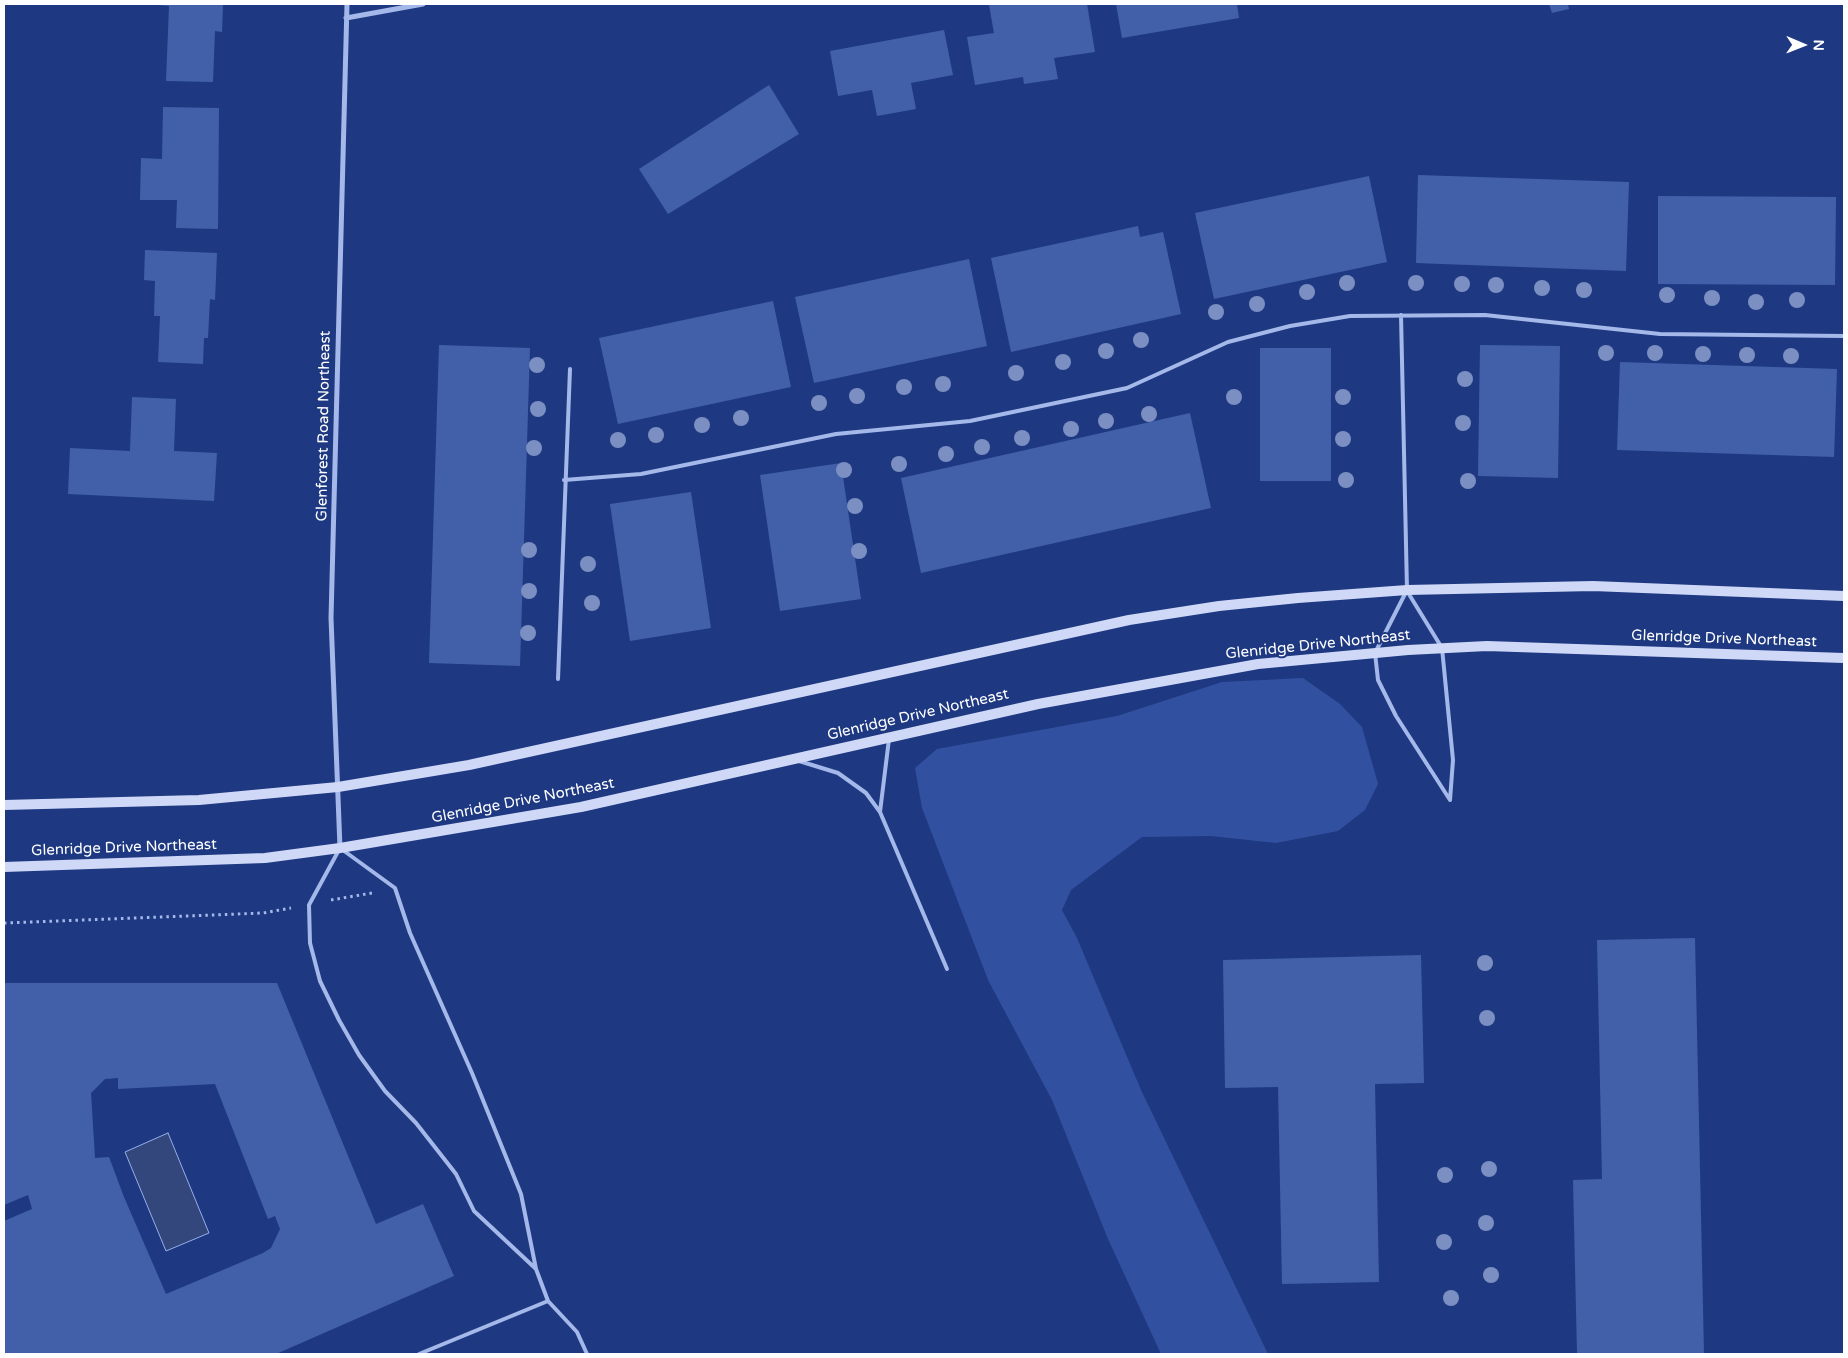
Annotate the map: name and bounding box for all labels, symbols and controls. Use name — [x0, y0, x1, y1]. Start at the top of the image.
north arrow — [1778, 20, 1828, 70]
text: N — [1810, 39, 1827, 51]
street label: Glenforest Road Northeast — [313, 331, 335, 521]
street label: Glenridge Drive Northeast — [1225, 626, 1411, 664]
street label: Glenridge Drive Northeast — [1631, 627, 1817, 651]
street label: Glenridge Drive Northeast — [825, 685, 1011, 745]
street label: Glenridge Drive Northeast — [430, 774, 616, 828]
street label: Glenridge Drive Northeast — [31, 836, 217, 860]

